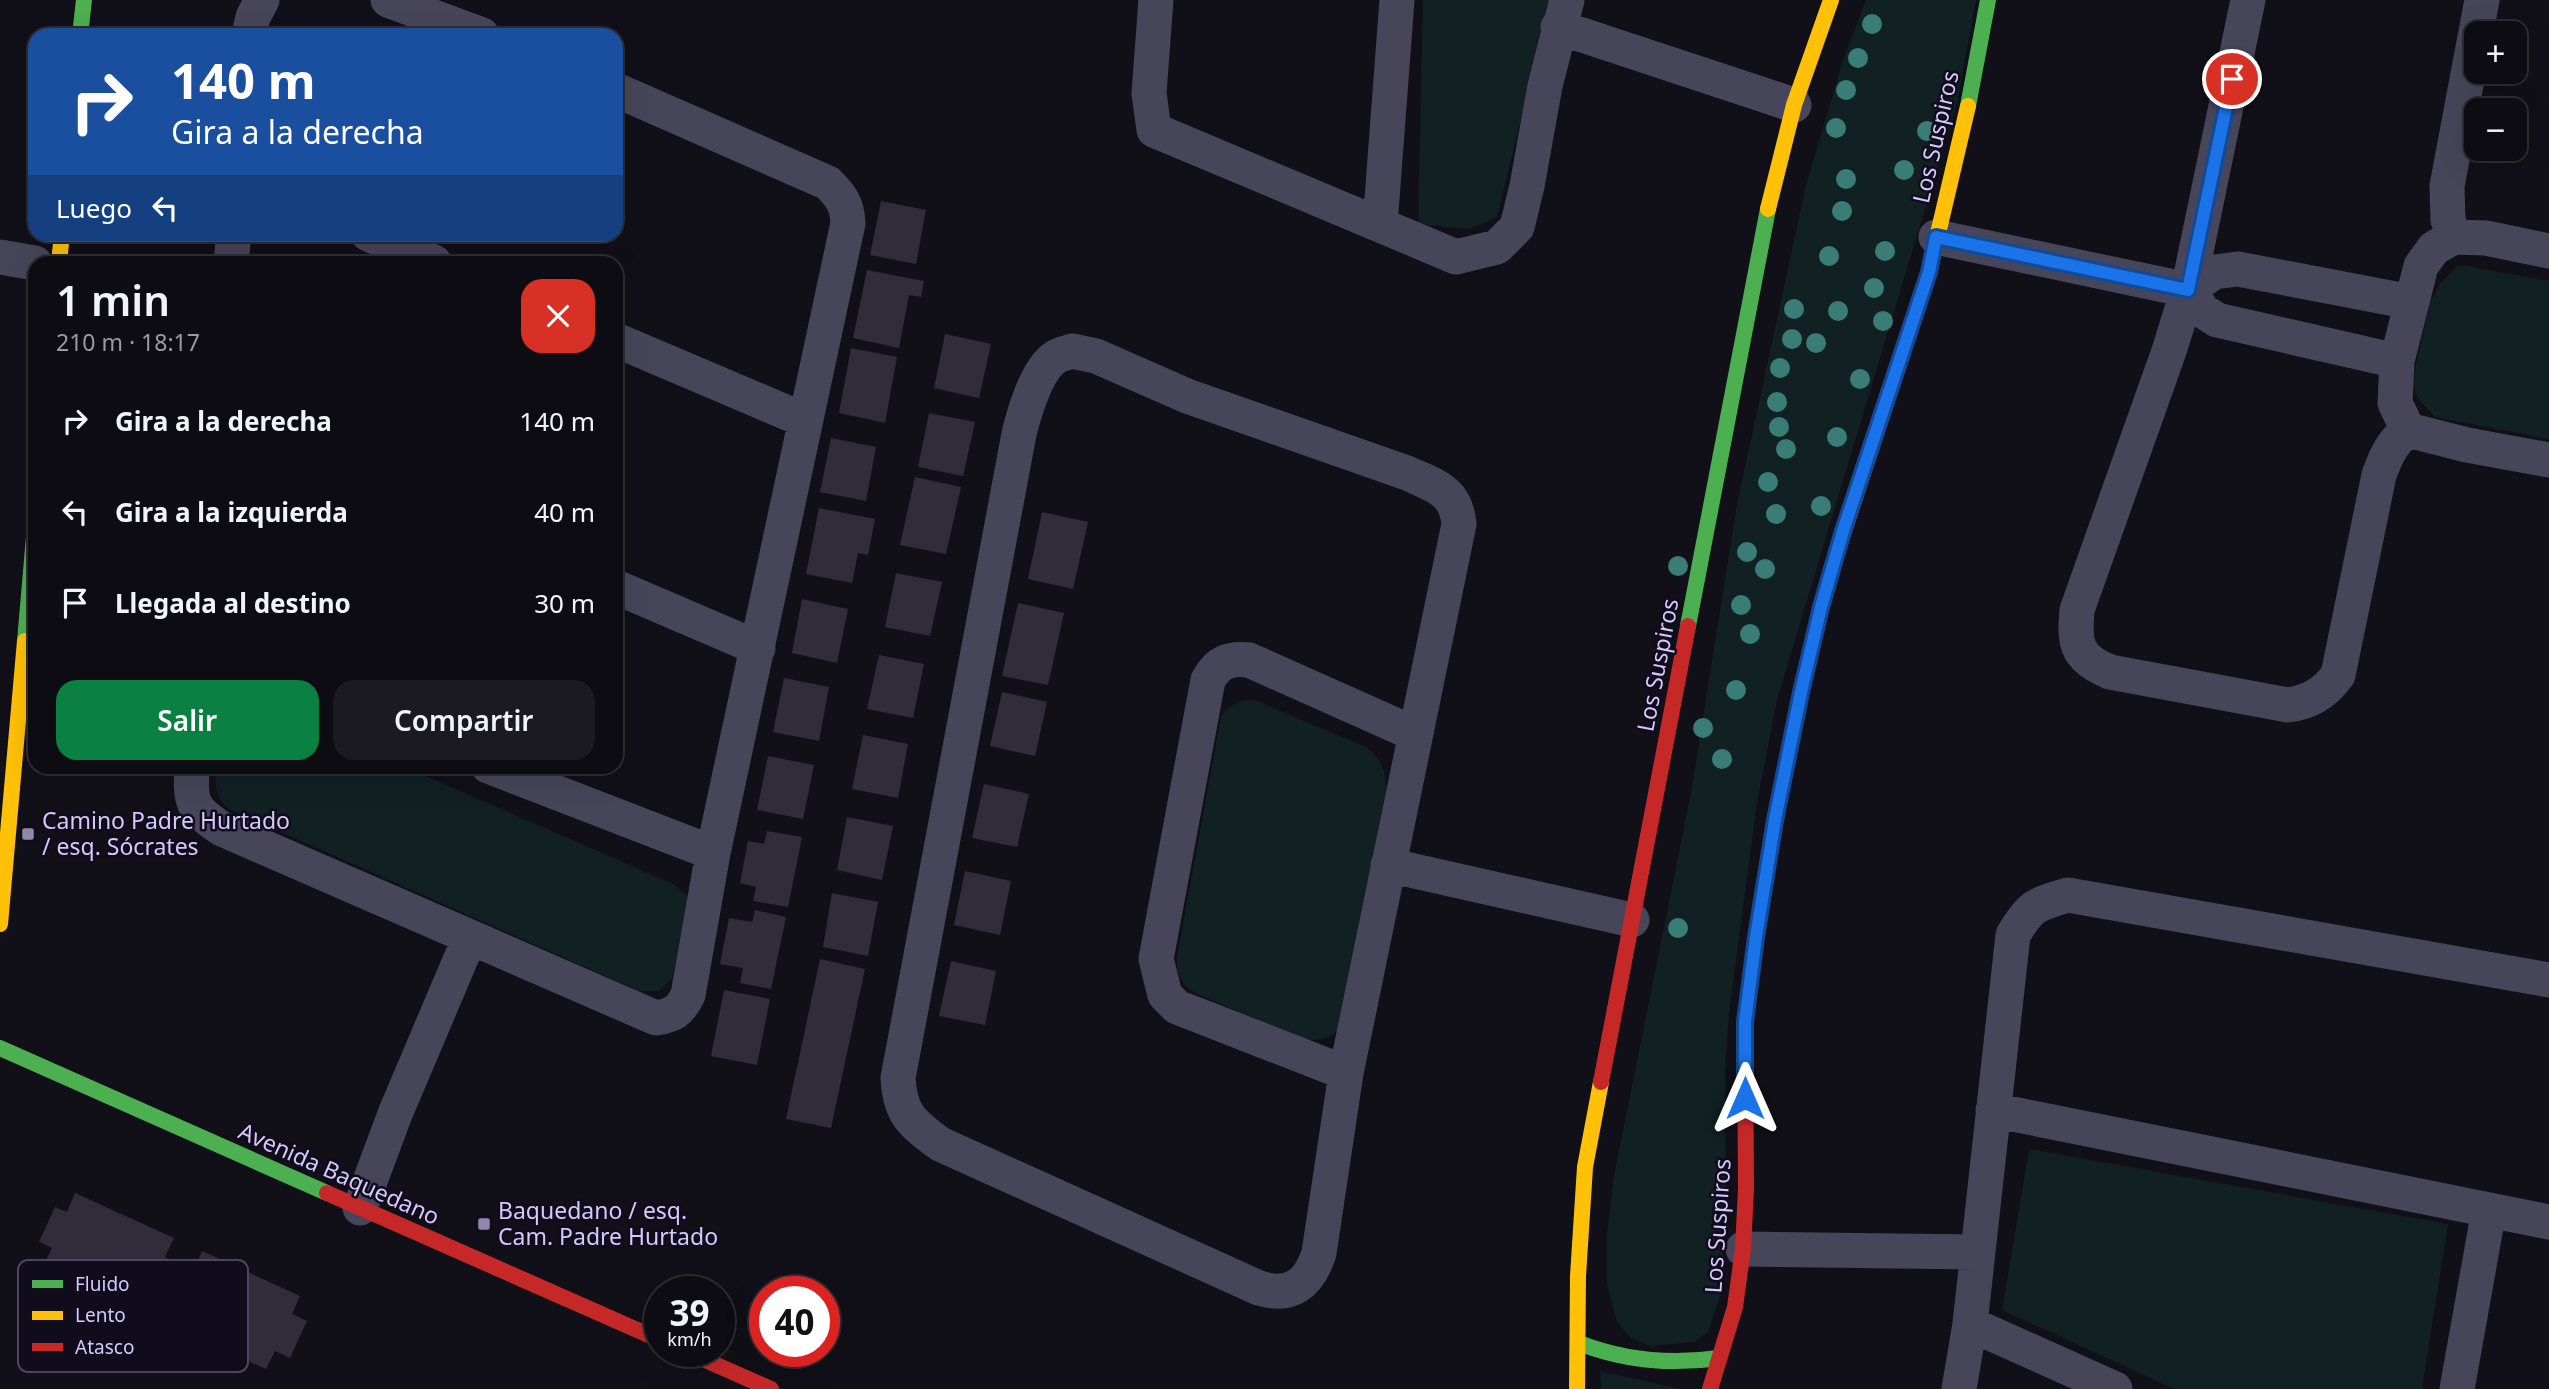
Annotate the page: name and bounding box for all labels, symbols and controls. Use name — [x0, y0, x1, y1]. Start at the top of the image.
map controls — [2464, 21, 2527, 161]
button: + — [2464, 21, 2527, 84]
text: 140 m — [171, 47, 316, 113]
pin — [2202, 49, 2262, 109]
icon: right — [56, 56, 147, 147]
icon: arrive — [2213, 60, 2251, 98]
street label: Los Suspiros — [1904, 67, 1966, 206]
button: − — [2464, 98, 2527, 161]
text: Gira a la derecha — [171, 110, 424, 153]
icon: left — [146, 189, 184, 227]
text: Luego — [56, 190, 132, 226]
text: 1 min — [56, 271, 170, 328]
button: close — [521, 279, 595, 353]
text: 210 m · 18:17 — [56, 326, 200, 358]
icon: right — [56, 402, 94, 440]
text: Gira a la derecha — [115, 403, 332, 439]
text: 140 m — [519, 403, 595, 439]
icon: left — [56, 493, 94, 531]
text: Gira a la izquierda — [115, 494, 348, 530]
text: 40 m — [534, 494, 595, 530]
icon: arrive — [56, 584, 94, 622]
text: Llegada al destino — [115, 585, 351, 621]
text: 30 m — [534, 585, 595, 621]
street label: Los Suspiros — [1628, 596, 1686, 734]
button: Salir — [56, 680, 319, 760]
button: Compartir — [333, 680, 595, 760]
place label: Camino Padre Hurtado / esq. Sócrates — [42, 804, 290, 862]
marker: Camino Padre Hurtado / esq. Sócrates — [20, 826, 36, 842]
position arrow — [1708, 1061, 1782, 1135]
street label: Avenida Baquedano — [234, 1114, 445, 1232]
street label: Los Suspiros — [1696, 1158, 1738, 1294]
place label: Baquedano / esq. Cam. Padre Hurtado — [498, 1194, 718, 1252]
marker: Baquedano / esq. Cam. Padre Hurtado — [476, 1216, 492, 1232]
legend — [18, 1260, 248, 1372]
text: Fluido — [75, 1271, 130, 1297]
speed limit sign: 40 — [749, 1276, 840, 1367]
text: 39 — [669, 1289, 710, 1336]
text: Lento — [75, 1302, 126, 1328]
text: km/h — [667, 1327, 712, 1351]
text: Atasco — [75, 1334, 134, 1360]

